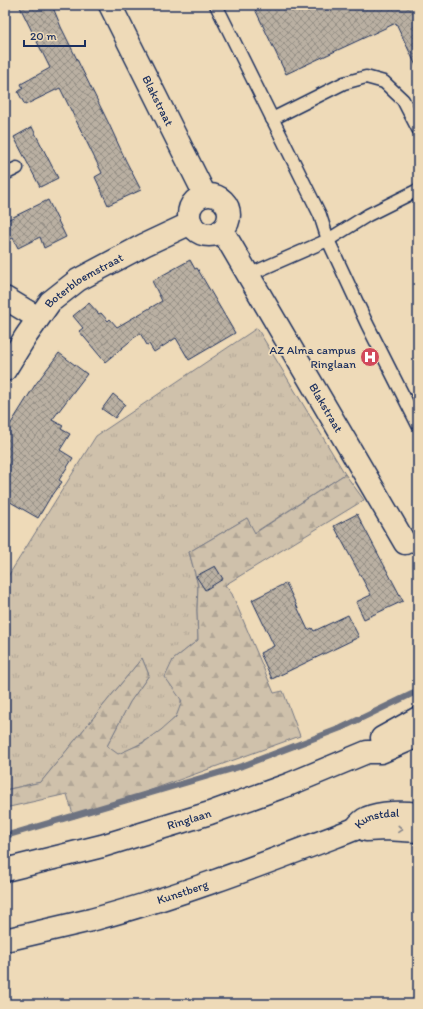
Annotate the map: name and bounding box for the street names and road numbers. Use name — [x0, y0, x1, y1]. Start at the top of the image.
street label: Blakstraat — [139, 73, 177, 129]
street label: Boterbloemstraat — [41, 250, 126, 310]
street label: Blakstraat — [306, 381, 346, 435]
street label: Ringlaan — [165, 806, 213, 833]
street label: Kunstdal — [351, 806, 400, 832]
street label: Kunstberg — [155, 877, 211, 907]

